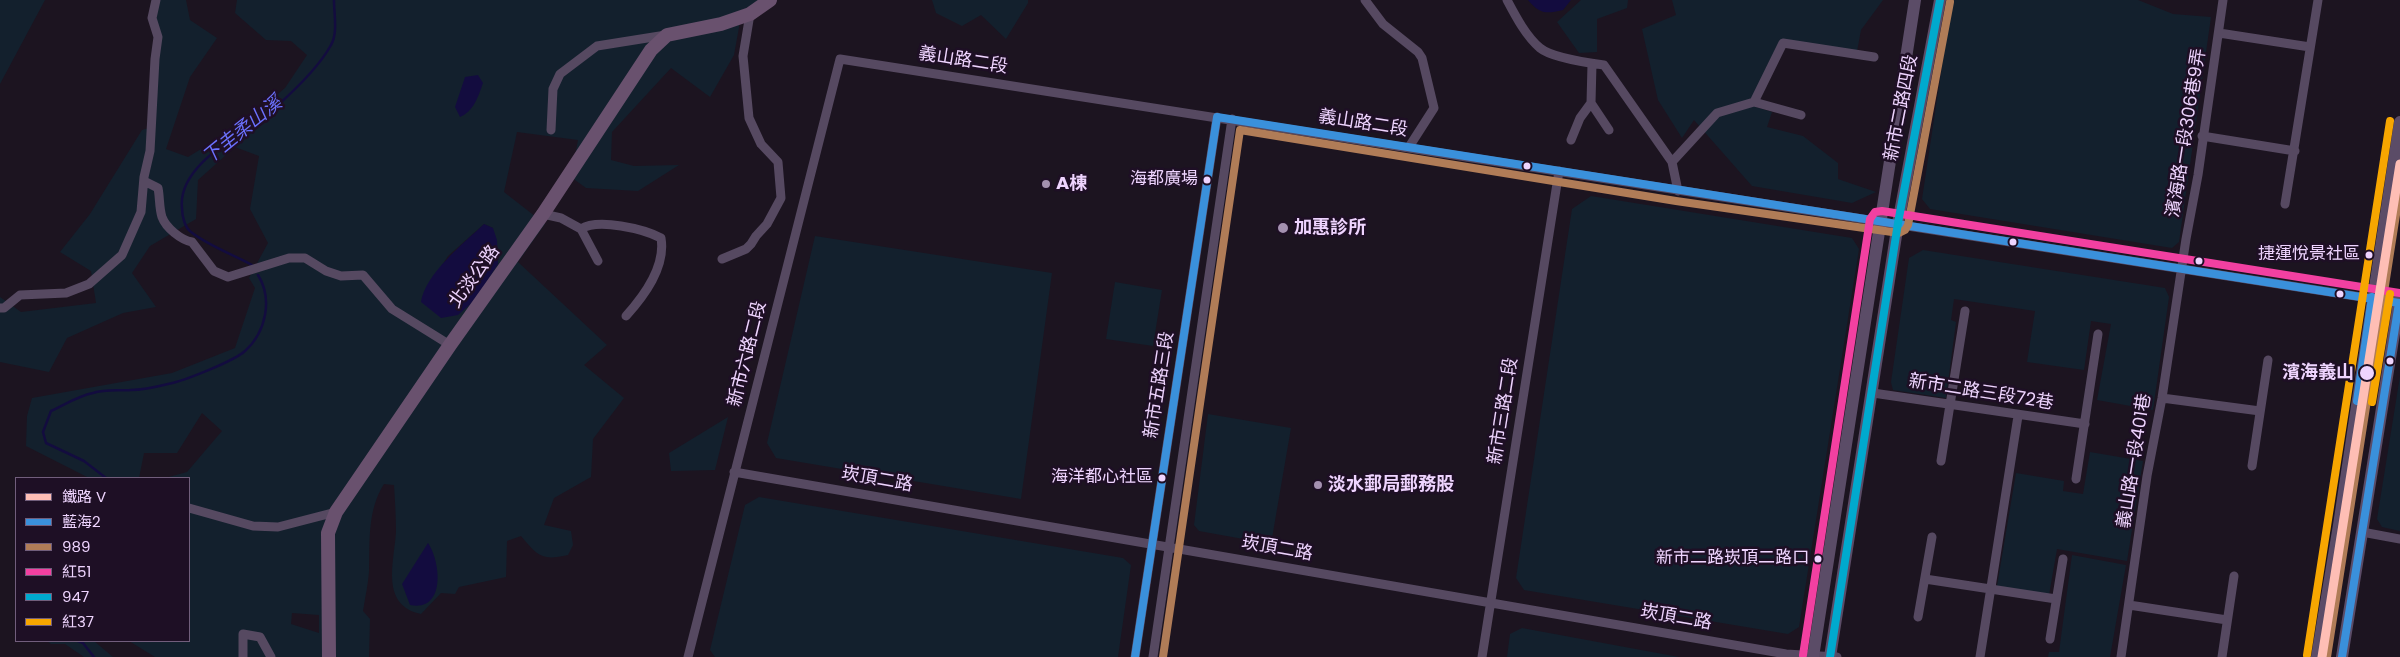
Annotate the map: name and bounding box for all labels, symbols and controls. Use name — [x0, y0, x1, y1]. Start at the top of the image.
street label: 義山路二段 — [917, 43, 1009, 79]
street label: 濱海路一段306巷9弄 — [2163, 47, 2211, 219]
street label: 新市二路四段 — [1881, 53, 1923, 163]
water label: 下圭柔山溪 — [199, 92, 287, 170]
street label: 義山路二段 — [1317, 106, 1409, 142]
unlabelled marker — [1522, 161, 1532, 171]
place label: 海都廣場 — [1130, 170, 1198, 190]
place label: A棟 — [1056, 173, 1087, 195]
marker: 海都廣場 — [1202, 175, 1212, 185]
marker: A棟 — [1040, 178, 1052, 190]
place label: 加惠診所 — [1294, 217, 1366, 239]
marker: 加惠診所 — [1276, 221, 1290, 235]
unlabelled marker — [2008, 237, 2018, 247]
street label: 北淡公路 — [445, 242, 505, 312]
place label: 捷運悅景社區 — [2258, 245, 2360, 265]
marker: 捷運悅景社區 — [2364, 250, 2374, 260]
unlabelled marker — [2194, 256, 2204, 266]
unlabelled marker — [2335, 289, 2345, 299]
street label: 新市六路二段 — [724, 299, 772, 409]
street label: 新市五路三段 — [1141, 330, 1179, 440]
street label: 新市三路二段 — [1485, 356, 1523, 466]
unlabelled marker — [2385, 356, 2395, 366]
place label: 濱海義山 — [2282, 362, 2354, 384]
marker: 濱海義山 — [2358, 364, 2376, 382]
street label: 新市二路三段72巷 — [1907, 371, 2055, 415]
street label: 義山路一段401巷 — [2114, 392, 2156, 530]
street label: 崁頂二路 — [840, 463, 914, 497]
place label: 海洋都心社區 — [1051, 468, 1153, 488]
marker: 海洋都心社區 — [1157, 473, 1167, 483]
place label: 淡水郵局郵務股 — [1328, 474, 1454, 496]
legend — [15, 477, 190, 642]
marker: 淡水郵局郵務股 — [1312, 479, 1324, 491]
text: 鐵路 V — [62, 486, 106, 507]
text: 藍海2 — [62, 511, 101, 532]
street label: 崁頂二路 — [1240, 532, 1314, 566]
text: 989 — [62, 536, 90, 557]
place label: 新市二路崁頂二路口 — [1656, 549, 1809, 569]
marker: 新市二路崁頂二路口 — [1813, 554, 1823, 564]
text: 紅51 — [62, 561, 91, 582]
text: 947 — [62, 586, 89, 607]
street label: 崁頂二路 — [1639, 601, 1713, 635]
text: 紅37 — [62, 611, 94, 632]

